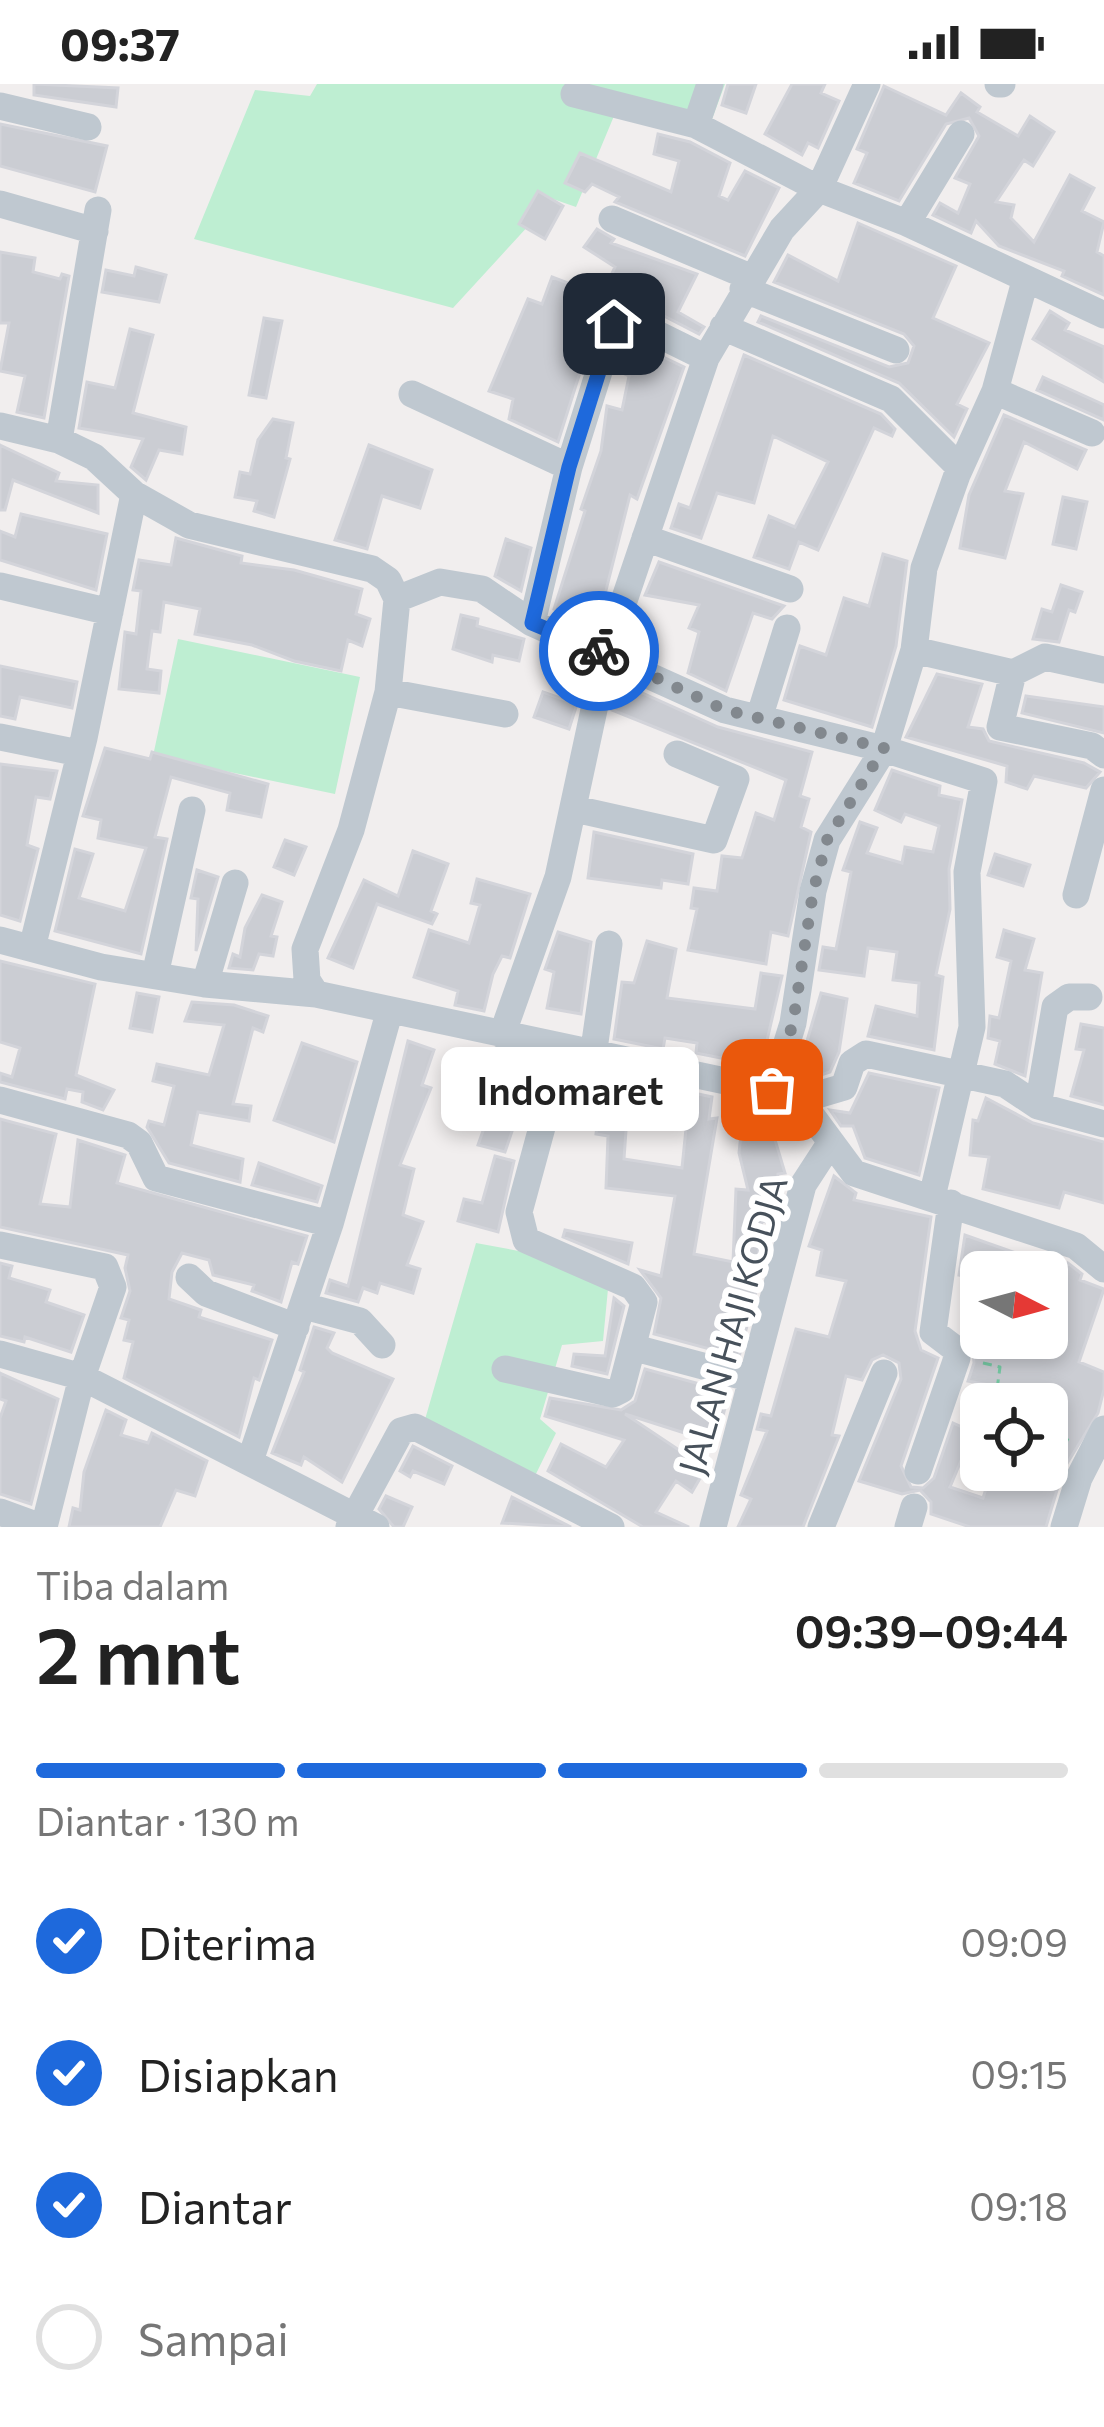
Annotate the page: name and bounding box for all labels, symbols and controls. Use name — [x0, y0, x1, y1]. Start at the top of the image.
text: 09:37 — [60, 15, 180, 70]
pin — [563, 273, 665, 375]
icon: home — [581, 291, 647, 357]
courier — [539, 591, 659, 711]
icon: bike — [566, 618, 632, 684]
pin — [721, 1039, 823, 1141]
callout: Indomaret — [442, 1048, 700, 1132]
icon: bag — [739, 1057, 805, 1123]
text: Indomaret — [477, 1065, 663, 1113]
street label: JALAN HAJI KODJA — [667, 1170, 795, 1479]
north arrow — [960, 1251, 1068, 1359]
map controls — [960, 1251, 1068, 1491]
button: locate — [960, 1383, 1068, 1491]
text: Tiba dalam — [36, 1560, 229, 1608]
text: 09:39–09:44 — [795, 1602, 1068, 1657]
text: 2 mnt — [36, 1605, 241, 1700]
text: Diantar · 130 m — [36, 1796, 299, 1844]
icon: check — [36, 1908, 102, 1974]
text: Diterima — [138, 1914, 317, 1969]
text: 09:09 — [961, 1917, 1068, 1965]
icon: check — [36, 2040, 102, 2106]
text: Disiapkan — [138, 2046, 339, 2101]
text: 09:15 — [971, 2049, 1068, 2097]
icon: check — [36, 2172, 102, 2238]
text: Diantar — [138, 2178, 292, 2233]
text: 09:18 — [969, 2181, 1068, 2229]
text: Sampai — [138, 2310, 289, 2365]

